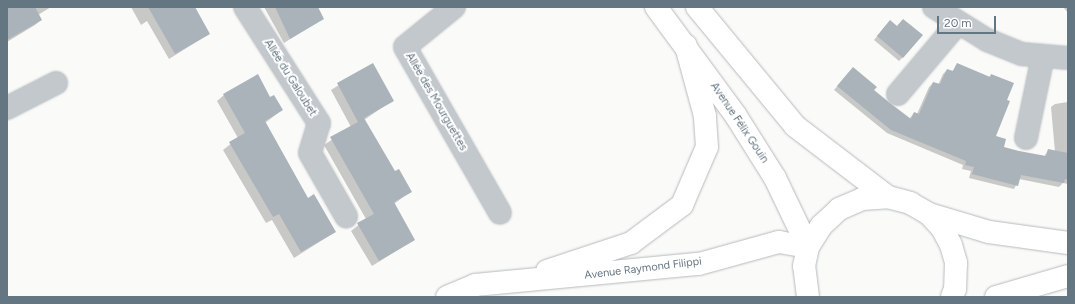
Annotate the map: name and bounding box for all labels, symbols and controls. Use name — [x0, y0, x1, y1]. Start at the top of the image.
scale bar — [939, 8, 998, 34]
text: 20 m — [944, 16, 972, 30]
street label: Allée du Galoubet — [261, 37, 319, 119]
street label: Allée des Mourguettes — [403, 51, 469, 153]
street label: Avenue Félix Gouin — [707, 80, 771, 166]
street label: Avenue Raymond Filippi — [584, 255, 702, 283]

